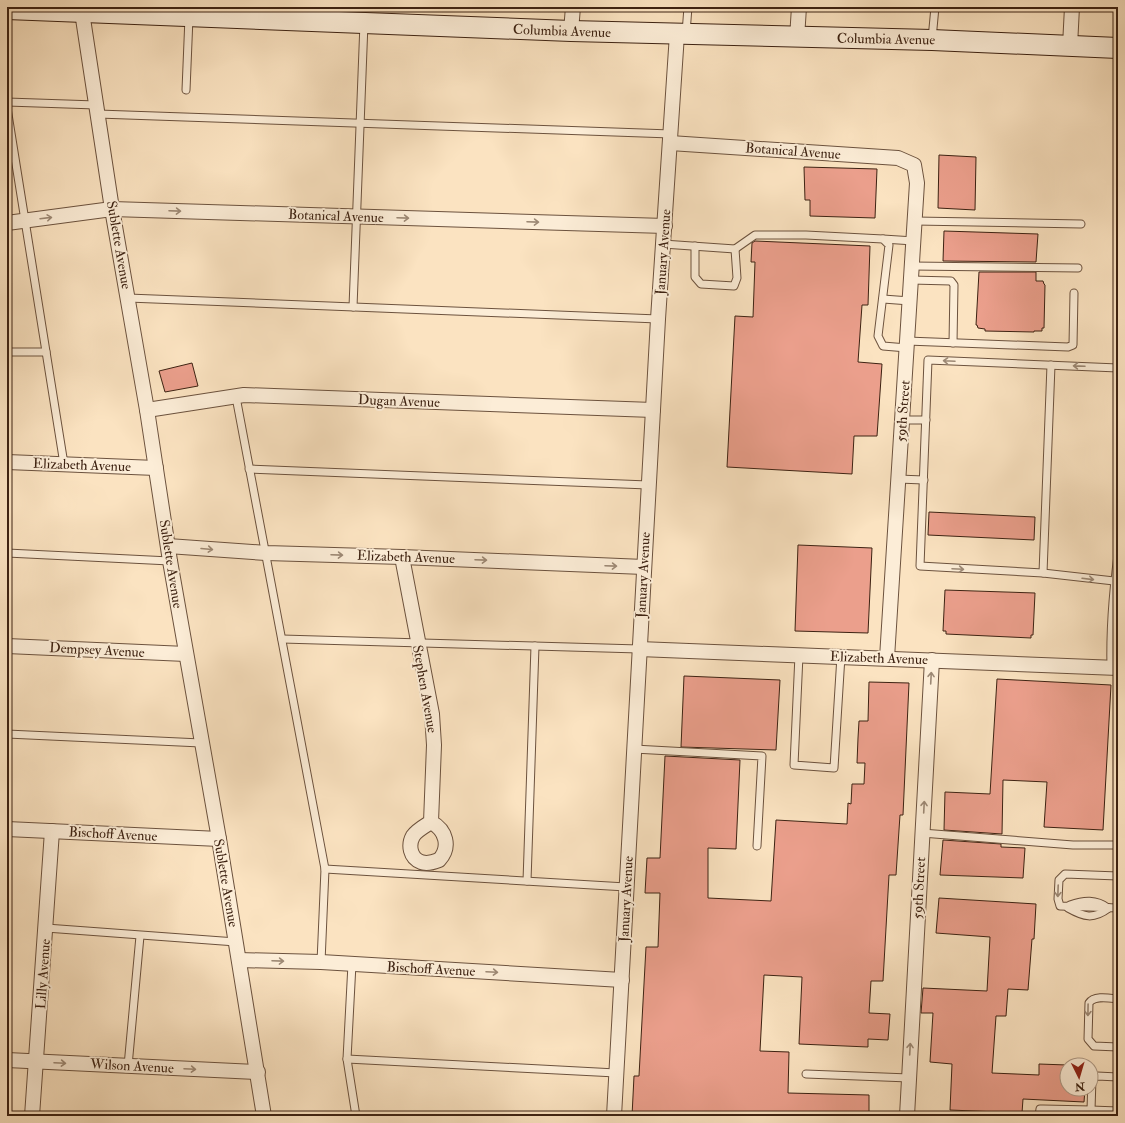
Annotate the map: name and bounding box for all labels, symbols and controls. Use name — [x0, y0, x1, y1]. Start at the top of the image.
street label: Columbia Avenue — [513, 21, 612, 41]
street label: Columbia Avenue — [837, 30, 935, 48]
street label: Botanical Avenue — [745, 139, 841, 163]
street label: Sublette Avenue — [103, 199, 135, 291]
street label: Botanical Avenue — [288, 206, 384, 226]
one-way arrow — [168, 207, 181, 215]
street label: January Avenue — [651, 208, 675, 297]
one-way arrow — [39, 214, 52, 222]
one-way arrow — [396, 214, 409, 222]
one-way arrow — [526, 218, 539, 226]
one-way arrow — [943, 357, 956, 364]
one-way arrow — [1073, 362, 1086, 370]
street label: 59th Street — [892, 379, 914, 442]
street label: Dugan Avenue — [358, 391, 440, 411]
street label: Elizabeth Avenue — [33, 455, 131, 475]
street label: Sublette Avenue — [156, 518, 186, 610]
street label: January Avenue — [632, 531, 655, 619]
one-way arrow — [200, 545, 213, 552]
street label: Elizabeth Avenue — [357, 547, 455, 567]
one-way arrow — [330, 551, 343, 559]
one-way arrow — [474, 557, 487, 564]
one-way arrow — [604, 562, 617, 570]
one-way arrow — [951, 566, 964, 573]
one-way arrow — [1081, 575, 1094, 582]
street label: Dempsey Avenue — [49, 639, 145, 662]
street label: Stephen Avenue — [408, 644, 441, 735]
street label: Elizabeth Avenue — [830, 648, 928, 668]
one-way arrow — [927, 672, 935, 685]
one-way arrow — [920, 801, 927, 814]
street label: Bischoff Avenue — [68, 823, 158, 845]
street label: Sublette Avenue — [210, 837, 242, 929]
street label: January Avenue — [615, 855, 638, 943]
street label: 59th Street — [909, 856, 929, 919]
one-way arrow — [1055, 884, 1062, 897]
street label: Lilly Avenue — [32, 938, 55, 1010]
one-way arrow — [271, 957, 284, 964]
street label: Bischoff Avenue — [386, 958, 476, 980]
one-way arrow — [485, 969, 498, 976]
one-way arrow — [1085, 1003, 1092, 1016]
one-way arrow — [907, 1043, 914, 1056]
street label: Wilson Avenue — [89, 1055, 174, 1077]
north arrow — [1059, 1057, 1099, 1097]
one-way arrow — [53, 1059, 66, 1066]
one-way arrow — [183, 1065, 196, 1073]
text: N — [1073, 1079, 1086, 1093]

